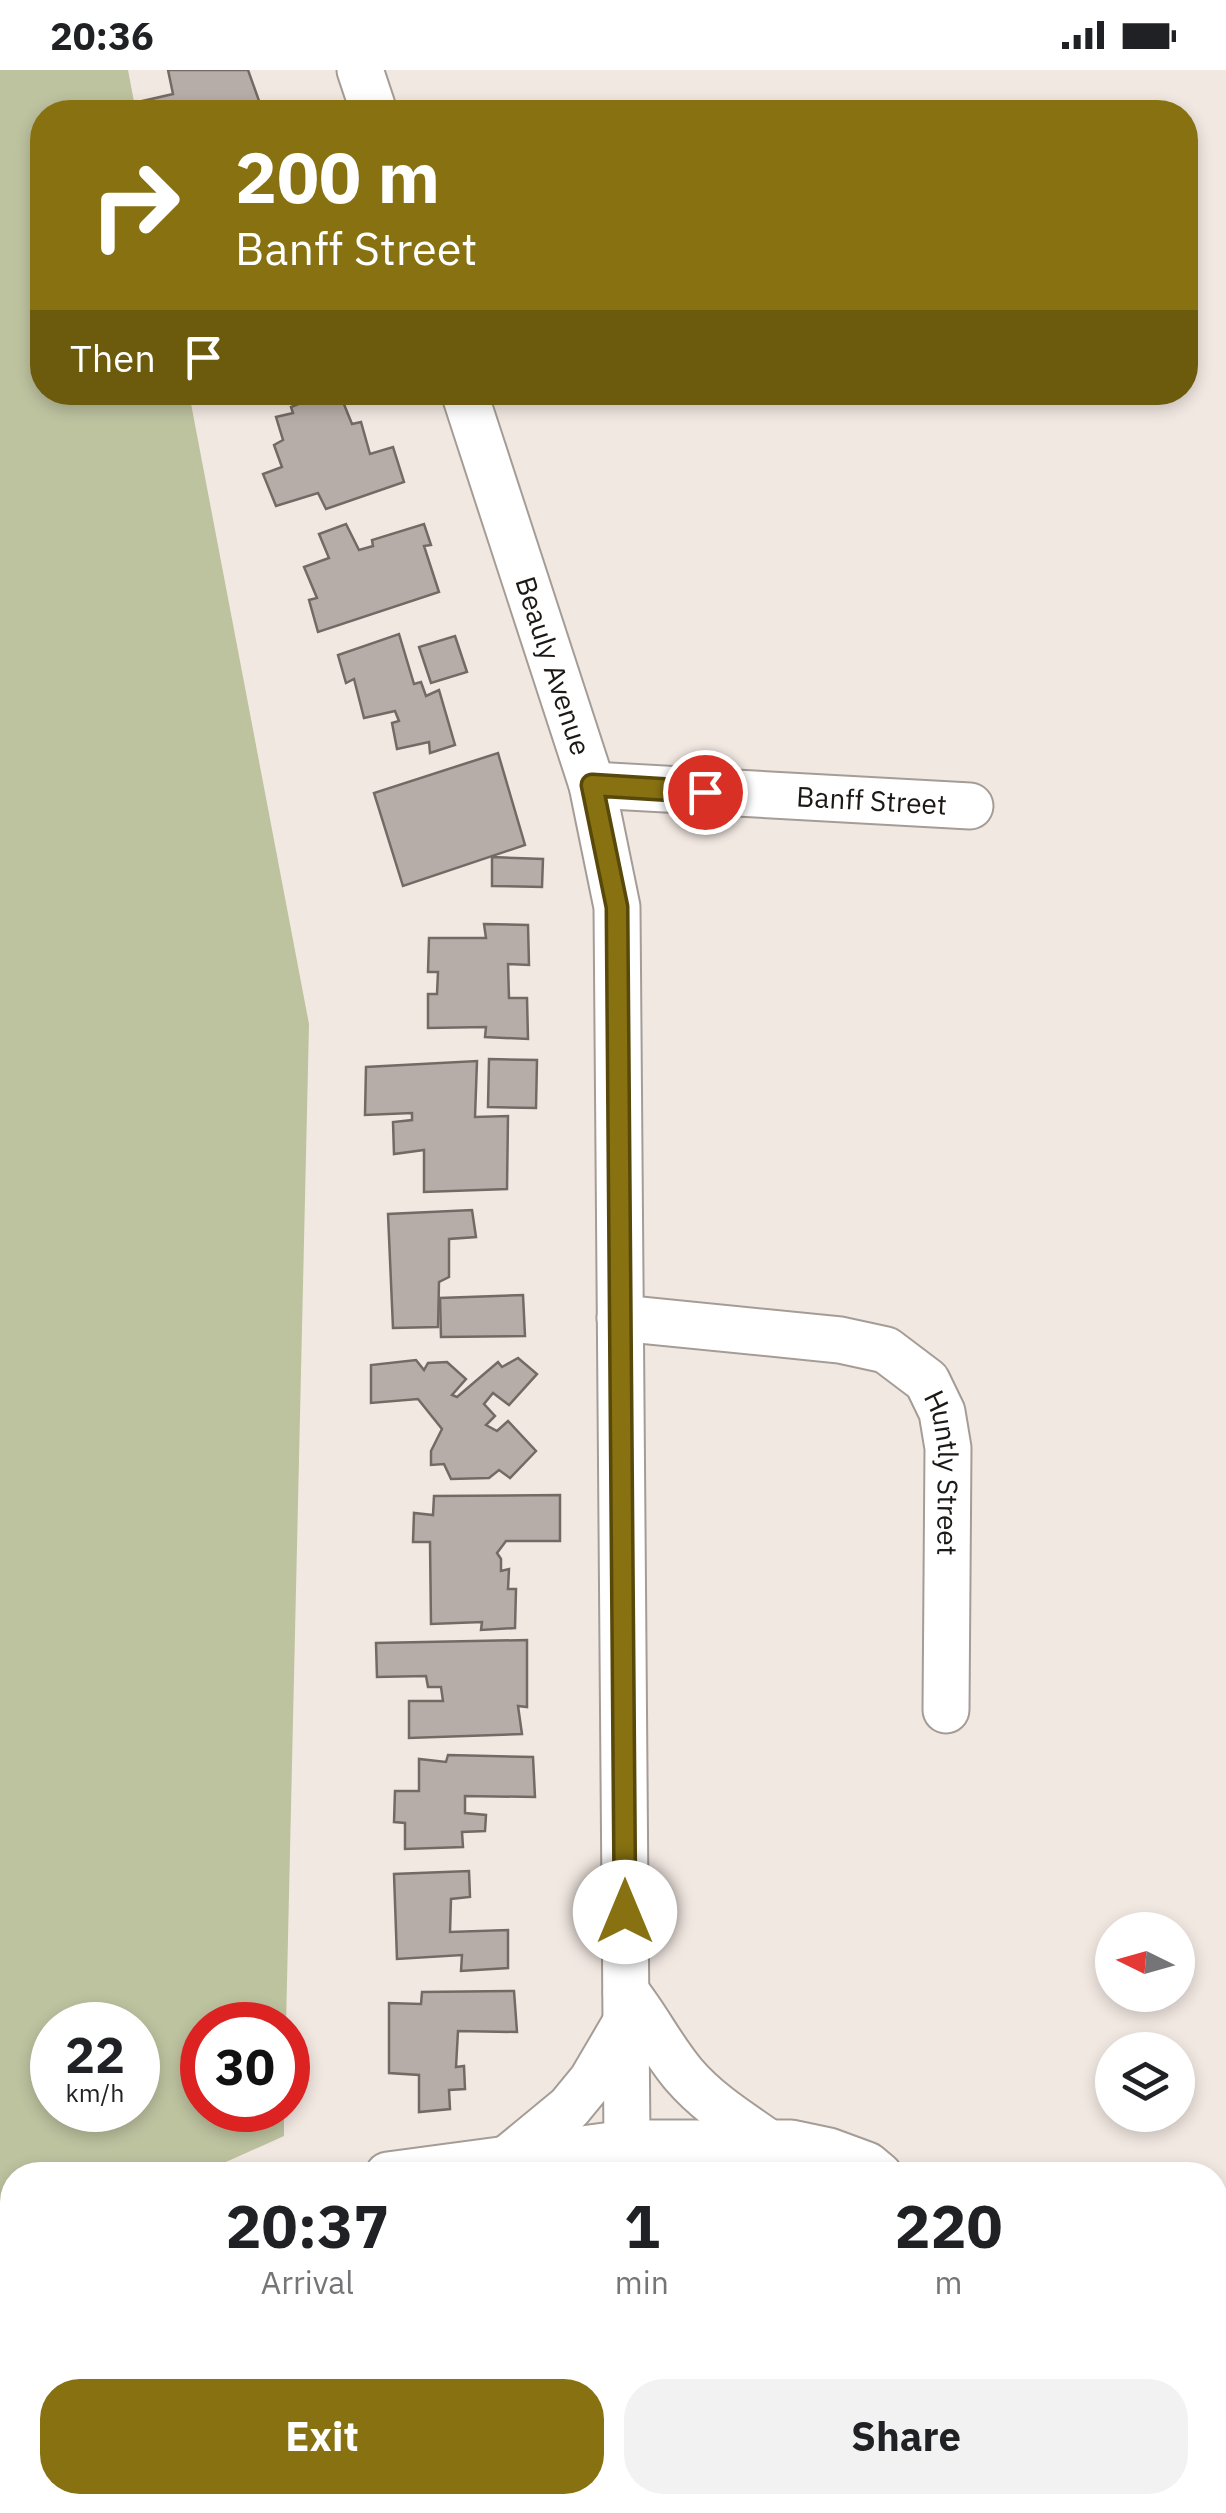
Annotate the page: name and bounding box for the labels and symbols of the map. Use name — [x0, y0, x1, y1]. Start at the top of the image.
street label: Beauly Avenue — [507, 572, 600, 760]
pin — [663, 750, 748, 835]
street label: Banff Street — [795, 777, 948, 823]
street label: Huntly Street — [916, 1384, 967, 1556]
position arrow — [573, 1860, 677, 1964]
north arrow — [1095, 1912, 1195, 2012]
speed limit sign: 30 — [180, 2002, 310, 2132]

